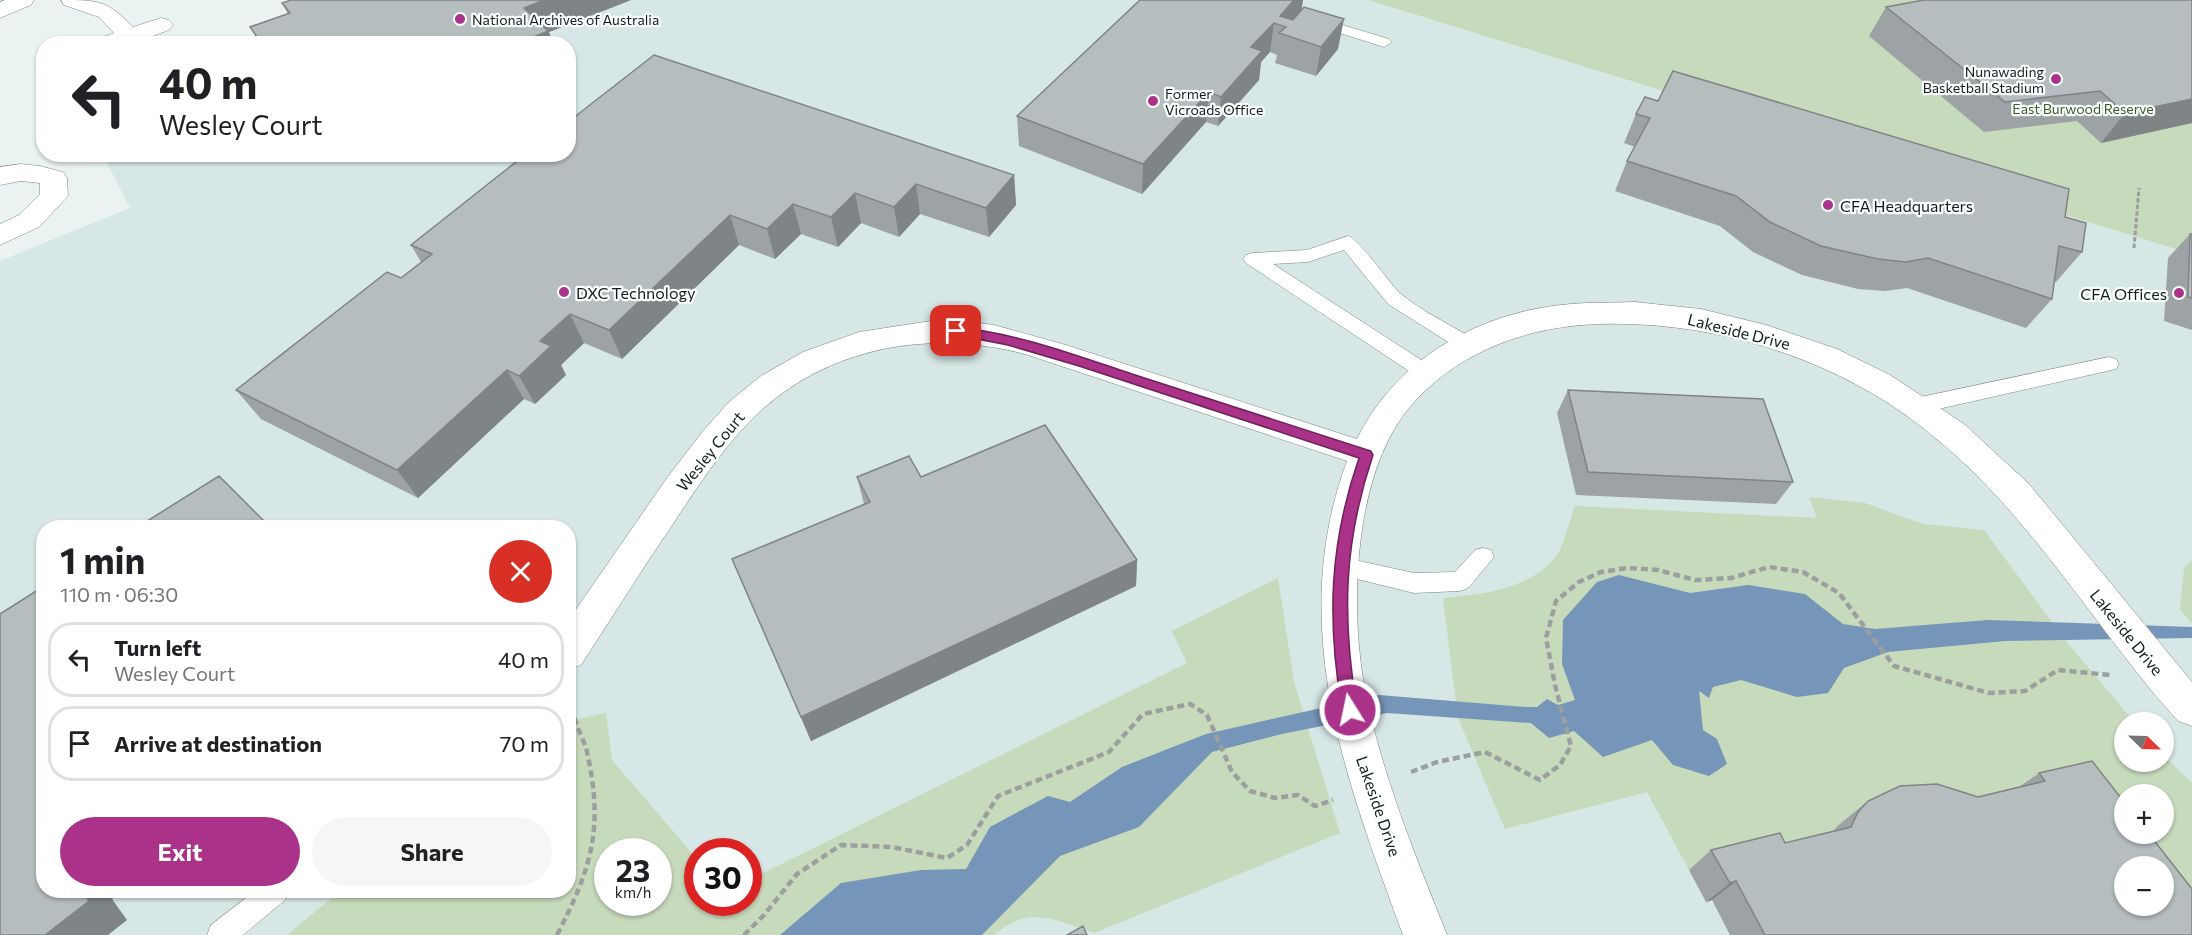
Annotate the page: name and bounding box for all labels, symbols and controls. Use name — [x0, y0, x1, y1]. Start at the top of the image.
place label: National Archives of Australia — [472, 11, 659, 28]
marker: National Archives of Australia — [453, 12, 467, 26]
text: 40 m — [159, 56, 257, 108]
icon: left — [60, 60, 138, 138]
place label: Nunawading Basketball Stadium — [1923, 63, 2044, 96]
marker: Nunawading Basketball Stadium — [2049, 72, 2063, 86]
place label: Former Vicroads Office — [1165, 85, 1263, 118]
marker: Former Vicroads Office — [1146, 94, 1160, 108]
park label: East Burwood Reserve — [2012, 100, 2154, 117]
text: Wesley Court — [159, 108, 323, 141]
place label: CFA Headquarters — [1840, 196, 1973, 215]
marker: CFA Headquarters — [1821, 198, 1835, 212]
place label: DXC Technology — [576, 283, 695, 302]
place label: CFA Offices — [2080, 284, 2167, 303]
marker: DXC Technology — [557, 285, 571, 299]
marker: CFA Offices — [2172, 286, 2186, 300]
pin — [930, 305, 981, 356]
street label: Lakeside Drive — [1686, 309, 1792, 353]
icon: arrive — [939, 314, 972, 347]
street label: Wesley Court — [672, 407, 748, 495]
text: 1 min — [60, 537, 145, 581]
button: close — [489, 540, 552, 603]
text: 110 m · 06:30 — [60, 582, 178, 606]
street label: Lakeside Drive — [2087, 585, 2167, 679]
text: Turn left — [114, 634, 201, 661]
icon: left — [63, 643, 96, 676]
text: 40 m — [498, 646, 549, 673]
text: Wesley Court — [114, 661, 235, 685]
position arrow — [1318, 678, 1382, 742]
north arrow — [2114, 712, 2174, 772]
map controls — [2114, 712, 2174, 916]
icon: arrive — [63, 727, 96, 760]
text: Arrive at destination — [114, 730, 322, 757]
text: 70 m — [500, 730, 549, 757]
street label: Lakeside Drive — [1353, 753, 1405, 859]
button: + — [2114, 784, 2174, 844]
button: Exit — [60, 817, 300, 886]
button: Share — [312, 817, 552, 886]
speed limit sign: 30 — [684, 838, 762, 916]
text: 23 — [616, 851, 650, 888]
button: − — [2114, 856, 2174, 916]
text: km/h — [615, 883, 651, 901]

